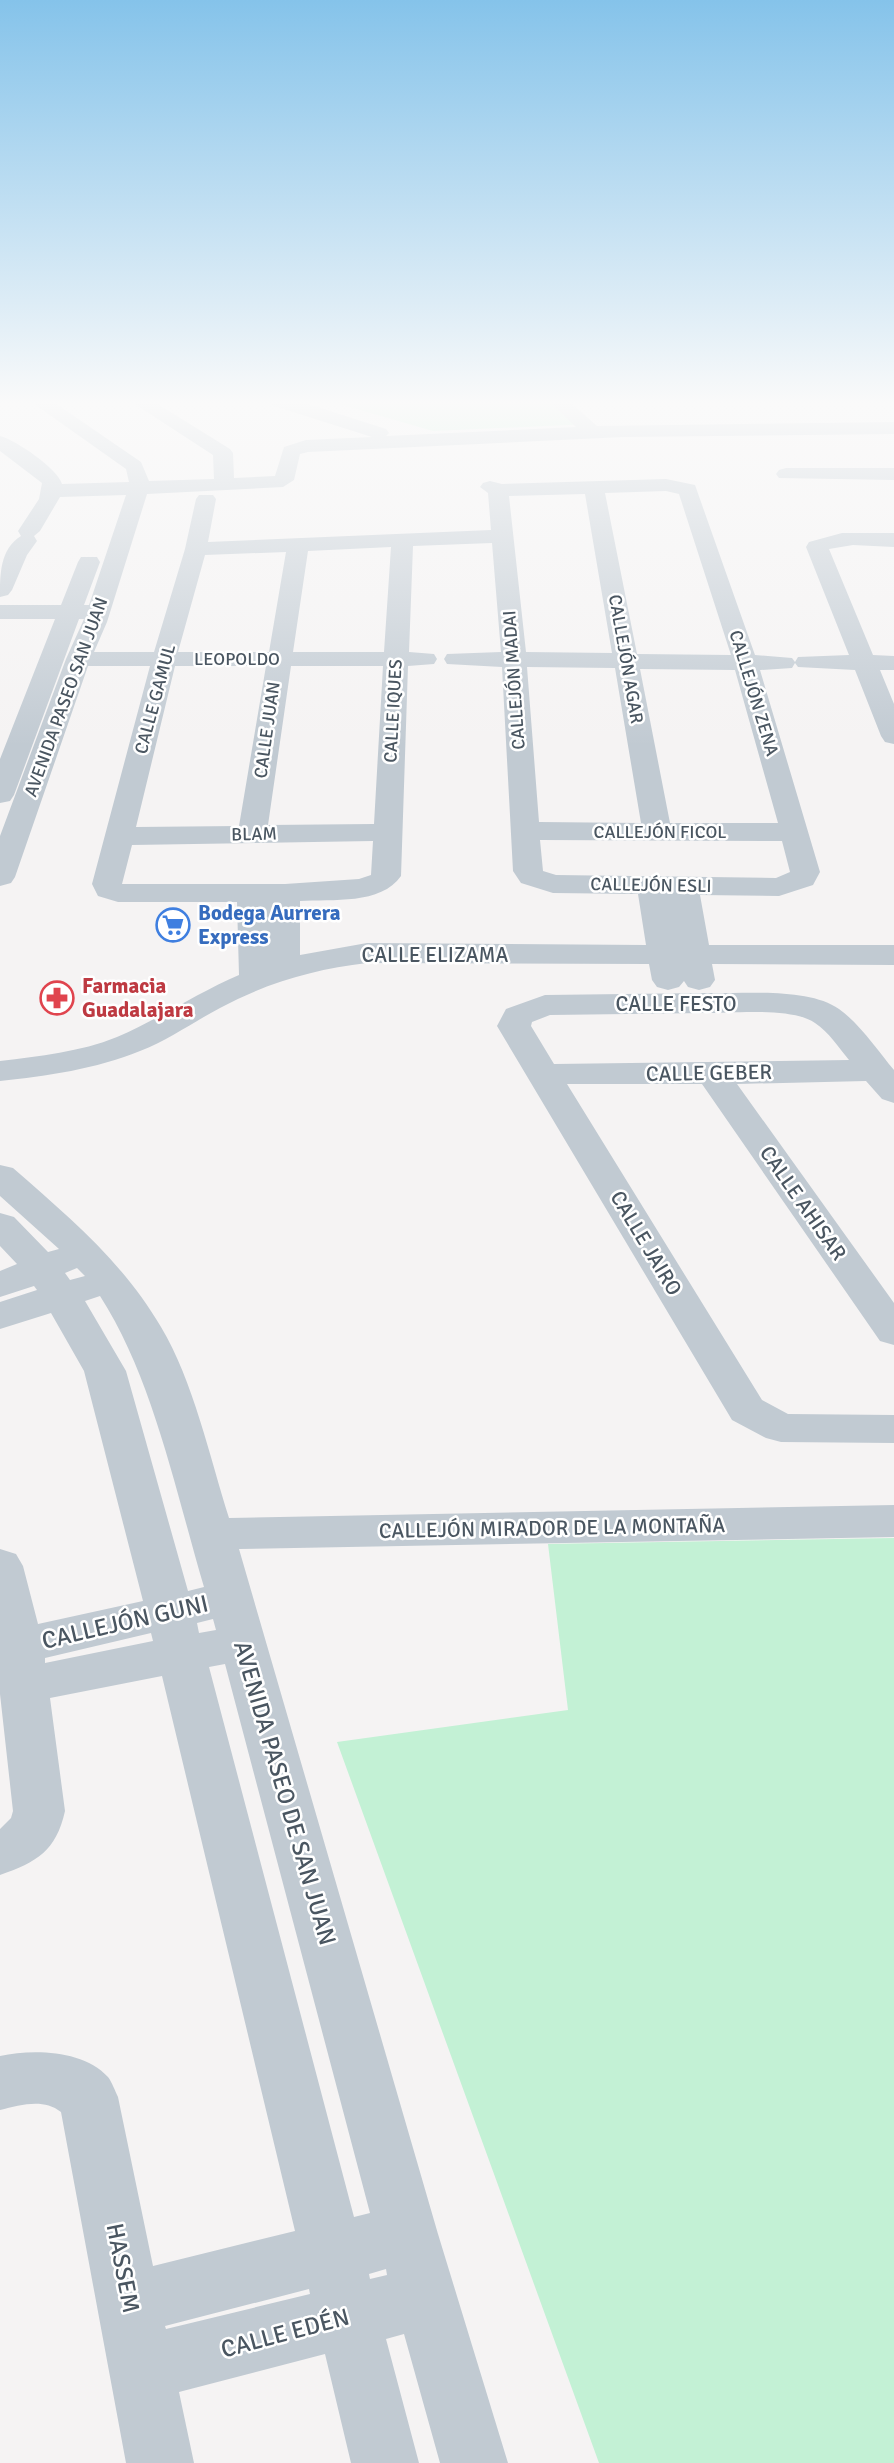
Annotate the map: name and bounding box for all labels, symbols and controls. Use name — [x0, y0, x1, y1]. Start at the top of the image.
street label: CALLEJÓN AGAR — [604, 593, 648, 725]
street label: AVENIDA PASEO SAN JUAN — [20, 594, 112, 800]
street label: CALLEJÓN MADAI — [498, 610, 530, 750]
street label: CALLEJÓN ZENA — [724, 628, 784, 758]
street label: CALLE GAMUL — [130, 642, 180, 756]
street label: LEOPOLDO — [194, 648, 280, 670]
street label: CALLE IQUES — [379, 659, 407, 763]
street label: CALLE JUAN — [249, 680, 285, 780]
street label: CALLEJÓN FICOL — [594, 821, 726, 843]
street label: BLAM — [231, 823, 277, 845]
street label: CALLEJÓN ESLI — [590, 873, 712, 897]
place label: Bodega Aurrera Express — [198, 900, 341, 950]
supermarket icon: Bodega Aurrera Express — [154, 906, 192, 944]
street label: CALLE ELIZAMA — [362, 942, 509, 968]
place label: Farmacia Guadalajara — [82, 973, 194, 1023]
pharmacy icon: Farmacia Guadalajara — [38, 979, 76, 1017]
street label: CALLE FESTO — [615, 991, 737, 1017]
street label: CALLE GEBER — [646, 1059, 772, 1087]
street label: CALLE AHISAR — [754, 1141, 852, 1265]
street label: CALLE JAIRO — [605, 1186, 687, 1300]
street label: CALLEJÓN MIRADOR DE LA MONTAÑA — [379, 1512, 726, 1544]
street label: CALLEJÓN GUNI — [39, 1588, 211, 1656]
street label: AVENIDA PASEO DE SAN JUAN — [227, 1637, 343, 1949]
street label: HASSEM — [100, 2221, 146, 2315]
street label: CALLE EDÉN — [218, 2301, 352, 2365]

